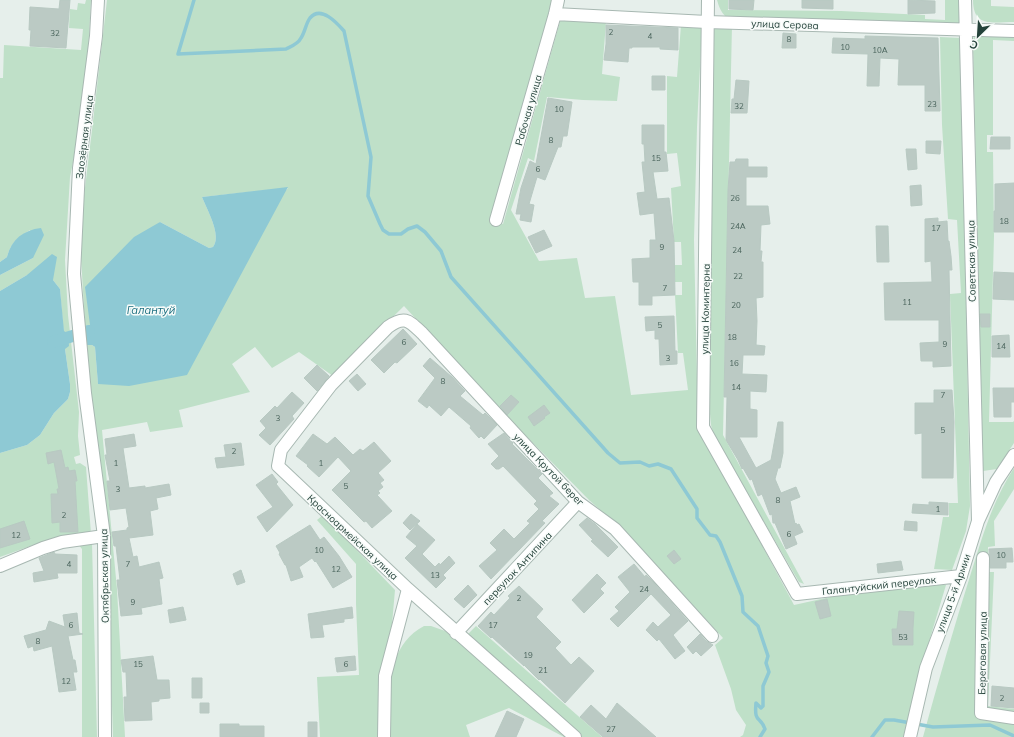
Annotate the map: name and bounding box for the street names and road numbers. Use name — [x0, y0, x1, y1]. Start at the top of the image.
street label: улица Серова — [751, 17, 819, 32]
street label: Рабочая улица — [512, 73, 545, 147]
street label: Заозёрная улица — [73, 94, 96, 180]
street label: Советская улица — [964, 220, 979, 302]
street label: улица Коминтерна — [698, 263, 713, 355]
street label: улица Крутой берег — [511, 430, 587, 509]
street label: Красноармейская улица — [304, 492, 401, 583]
street label: Октябрьская улица — [97, 529, 112, 623]
street label: переулок Антипина — [480, 529, 555, 608]
street label: улица 5-й Армии — [933, 552, 974, 634]
street label: Галантуйский переулок — [822, 573, 937, 598]
street label: Береговая улица — [975, 611, 990, 695]

